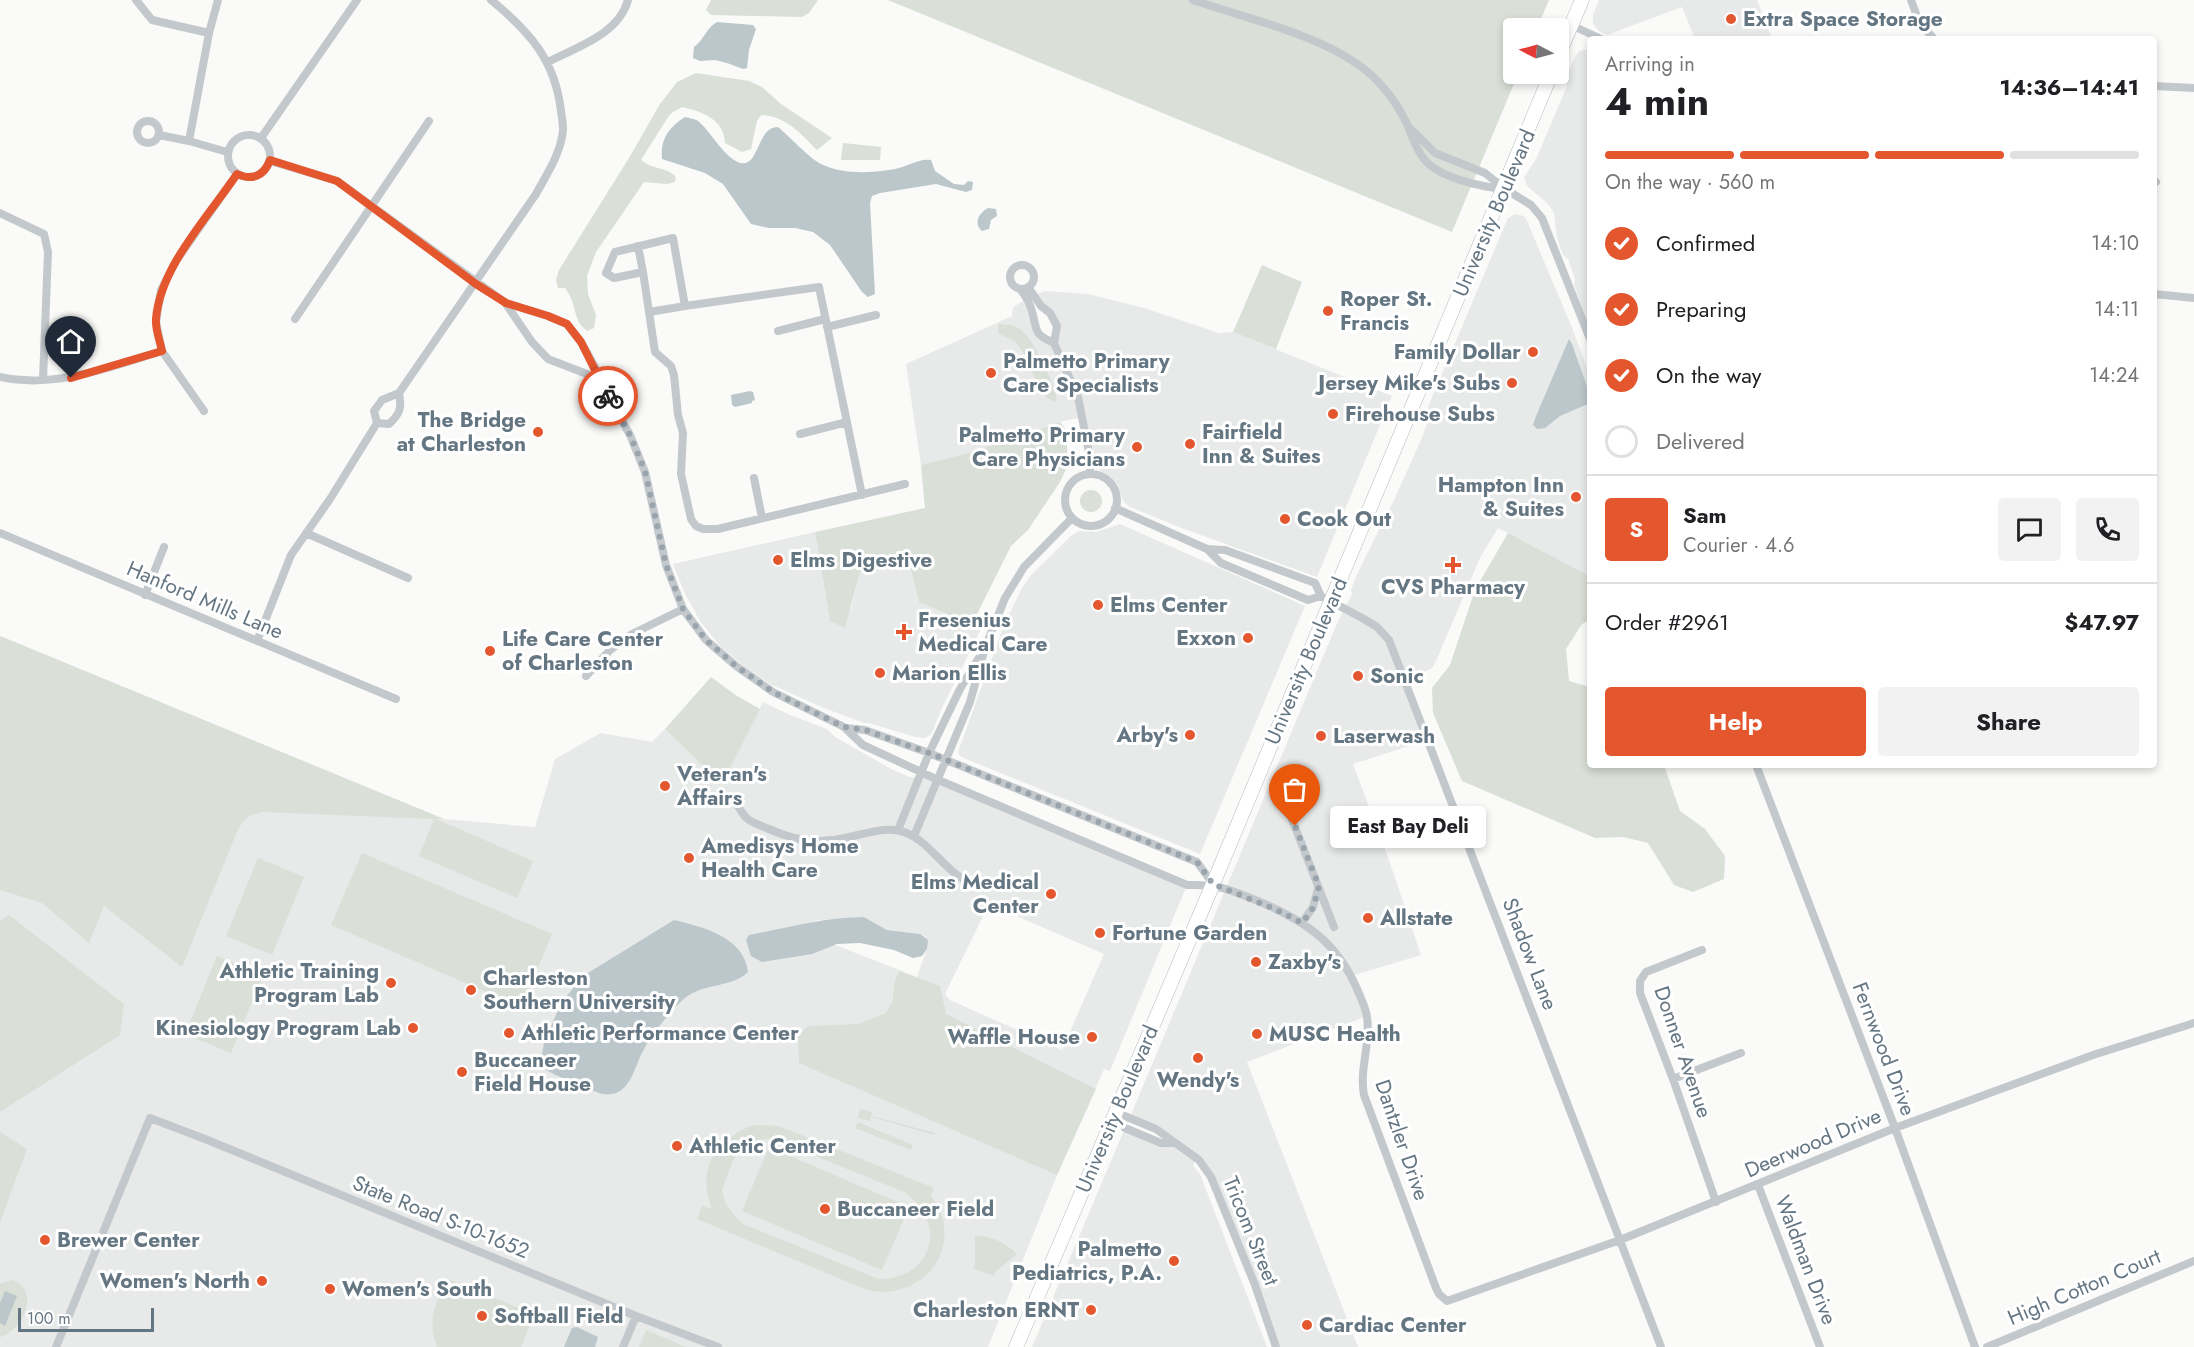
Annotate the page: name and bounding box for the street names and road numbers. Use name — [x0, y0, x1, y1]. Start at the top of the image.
street label: University Boulevard — [1445, 125, 1543, 301]
street label: Hanford Mills Lane — [122, 553, 288, 647]
street label: University Boulevard — [1257, 573, 1355, 749]
street label: Shadow Lane — [1495, 894, 1565, 1014]
street label: Fernwood Drive — [1845, 978, 1923, 1120]
street label: Donner Avenue — [1646, 982, 1720, 1122]
street label: University Boulevard — [1068, 1021, 1166, 1197]
street label: Dantzler Drive — [1367, 1076, 1437, 1205]
street label: Deerwood Drive — [1740, 1101, 1886, 1185]
street label: State Road S-10-1652 — [348, 1168, 534, 1266]
street label: Tricom Street — [1216, 1172, 1286, 1290]
street label: Waldman Drive — [1768, 1191, 1844, 1329]
street label: High Cotton Court — [2003, 1241, 2165, 1333]

